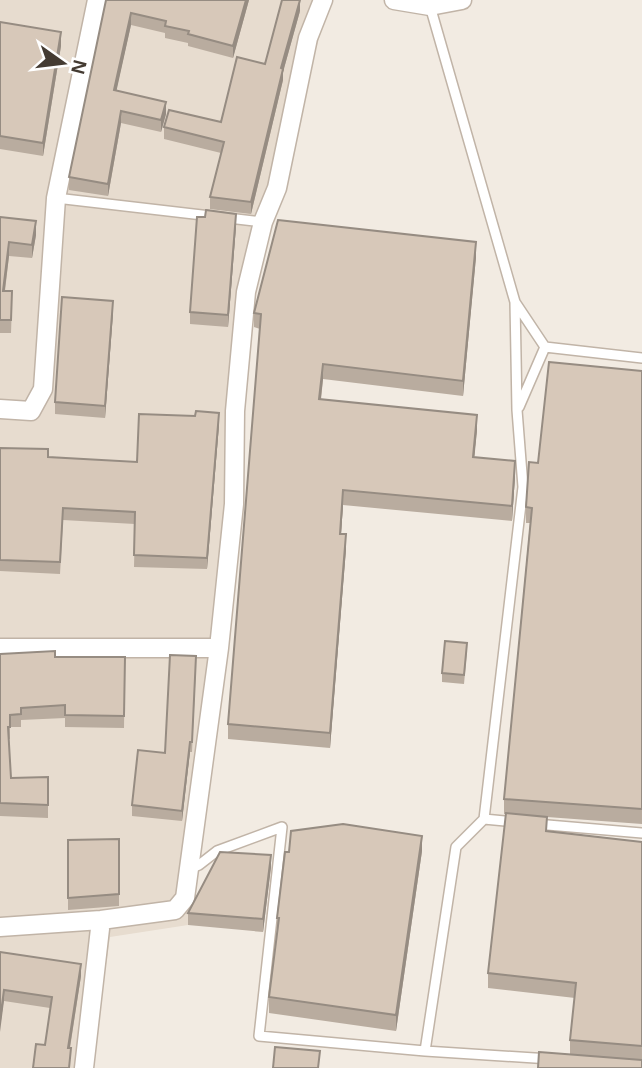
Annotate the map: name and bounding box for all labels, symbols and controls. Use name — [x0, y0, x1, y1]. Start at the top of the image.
north arrow — [28, 28, 98, 98]
text: N — [67, 58, 91, 76]

